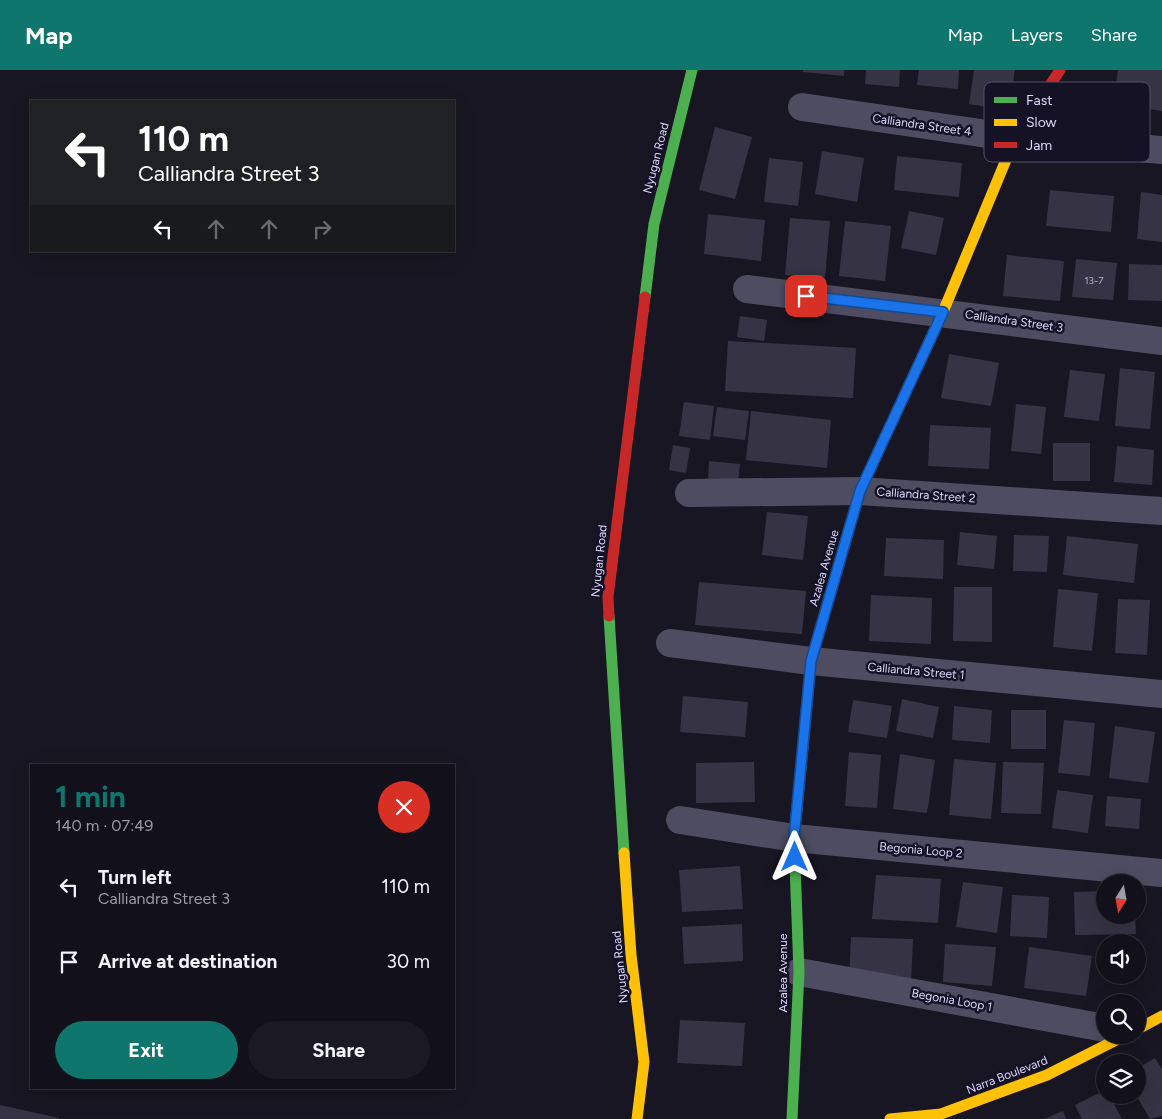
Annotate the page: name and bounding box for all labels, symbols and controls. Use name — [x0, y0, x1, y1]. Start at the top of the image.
text: Map — [25, 21, 73, 50]
text: Map — [948, 24, 983, 46]
text: Layers — [1011, 24, 1063, 46]
text: Share — [1091, 24, 1137, 46]
legend — [984, 82, 1150, 162]
text: Fast — [1026, 92, 1052, 109]
street label: Calliandra Street 4 — [872, 111, 973, 139]
text: Slow — [1026, 114, 1057, 131]
text: 110 m — [138, 118, 229, 160]
icon: left — [55, 120, 120, 185]
street label: Nyugan Road — [640, 121, 672, 195]
text: Jam — [1026, 137, 1052, 154]
text: Calliandra Street 3 — [138, 160, 319, 187]
icon: left — [149, 215, 177, 243]
icon: ahead — [202, 215, 230, 243]
icon: ahead — [255, 215, 283, 243]
icon: right — [308, 215, 336, 243]
house number: 13-7 — [1084, 274, 1104, 287]
pin — [785, 275, 827, 317]
icon: arrive — [792, 282, 820, 310]
street label: Calliandra Street 3 — [964, 307, 1064, 335]
street label: Calliandra Street 2 — [876, 485, 976, 505]
street label: Nyugan Road — [588, 524, 610, 598]
street label: Azalea Avenue — [806, 528, 842, 608]
street label: Calliandra Street 1 — [867, 660, 965, 682]
text: 1 min — [55, 778, 126, 815]
button: close — [378, 781, 430, 833]
text: 140 m · 07:49 — [55, 816, 153, 835]
position arrow — [768, 830, 820, 882]
street label: Begonia Loop 2 — [879, 839, 963, 861]
text: Turn left — [98, 866, 172, 889]
icon: left — [55, 873, 83, 901]
north arrow — [1096, 874, 1146, 924]
map controls — [1096, 874, 1146, 1104]
text: 110 m — [381, 875, 430, 898]
text: Calliandra Street 3 — [98, 889, 230, 908]
street label: Nyugan Road — [609, 930, 631, 1004]
street label: Azalea Avenue — [776, 933, 790, 1013]
button: sound — [1096, 934, 1146, 984]
icon: arrive — [55, 948, 83, 976]
text: Arrive at destination — [98, 950, 277, 973]
text: 30 m — [387, 950, 430, 973]
street label: Begonia Loop 1 — [911, 986, 993, 1014]
button: search — [1096, 994, 1146, 1044]
button: Exit — [55, 1021, 238, 1079]
button: Share — [248, 1021, 430, 1079]
street label: Narra Boulevard — [964, 1053, 1050, 1097]
button: layers — [1096, 1054, 1146, 1104]

